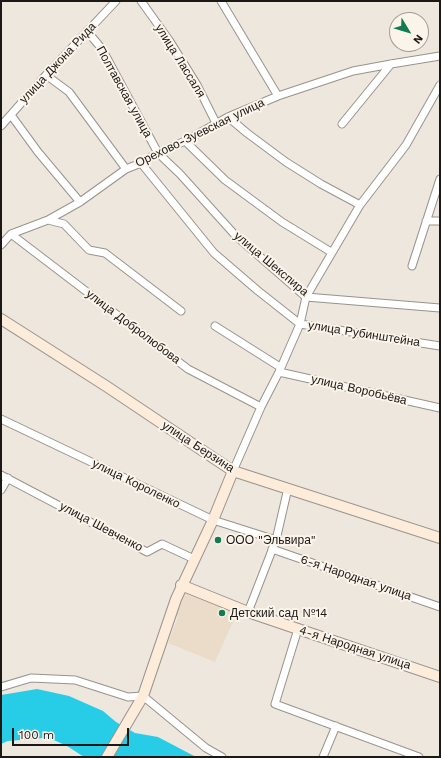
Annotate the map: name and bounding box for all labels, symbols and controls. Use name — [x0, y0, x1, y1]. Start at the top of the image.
north arrow — [389, 12, 429, 52]
street label: улица Джона Рида — [17, 19, 99, 107]
street label: улица Лассаля — [152, 22, 208, 100]
text: N — [410, 32, 426, 46]
street label: Полтавская улица — [93, 44, 155, 140]
street label: Орехово-Зуевская улица — [133, 95, 267, 171]
street label: улица Шекспира — [231, 229, 311, 299]
street label: улица Добролюбова — [83, 287, 183, 367]
street label: улица Рубинштейна — [307, 318, 421, 350]
street label: улица Воробьёва — [310, 372, 408, 408]
street label: улица Берзина — [159, 418, 237, 476]
street label: улица Короленко — [90, 456, 182, 512]
street label: улица Шевченко — [57, 499, 145, 555]
place label: ООО "Эльвира" — [226, 533, 316, 547]
marker: ООО "Эльвира" — [213, 535, 223, 545]
street label: 6-я Народная улица — [299, 552, 413, 604]
place label: Детский сад №14 — [230, 606, 327, 620]
marker: Детский сад №14 — [217, 608, 227, 618]
street label: 4-я Народная улица — [297, 623, 413, 673]
scale bar — [14, 720, 131, 746]
text: 100 m — [19, 728, 54, 742]

